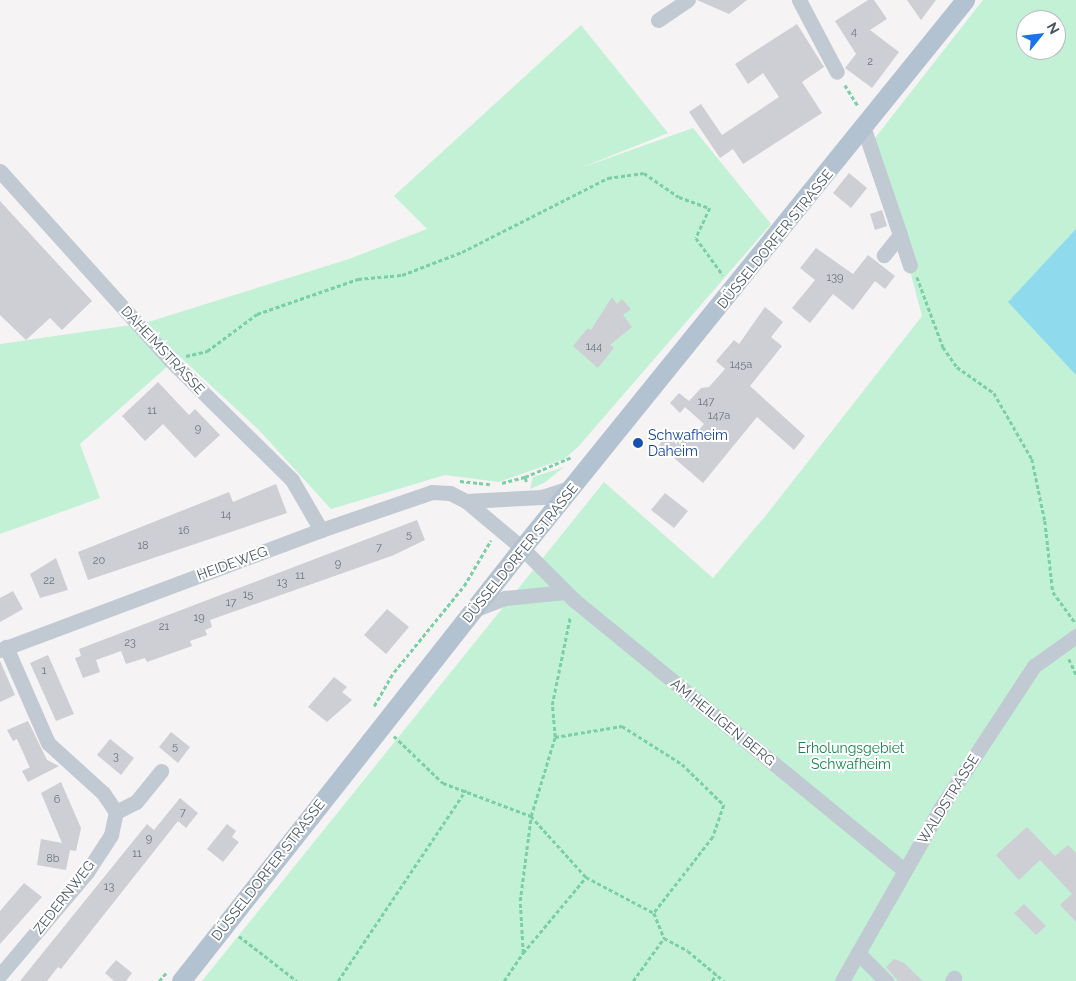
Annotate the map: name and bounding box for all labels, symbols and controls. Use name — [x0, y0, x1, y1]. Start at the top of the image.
north arrow — [1016, 10, 1066, 60]
text: N — [1044, 20, 1063, 37]
house number: 4 — [851, 25, 857, 39]
house number: 2 — [867, 55, 873, 69]
street label: DÜSSELDORFER STRASSE — [714, 166, 836, 312]
house number: 139 — [826, 271, 844, 285]
street label: DAHEIMSTRASSE — [118, 302, 208, 398]
house number: 144 — [586, 340, 602, 354]
house number: 145a — [730, 358, 752, 372]
house number: 147 — [698, 395, 714, 409]
house number: 11 — [147, 404, 157, 418]
house number: 147a — [708, 409, 730, 423]
house number: 9 — [195, 422, 201, 436]
place label: Schwafheim Daheim — [648, 427, 728, 460]
marker: Schwafheim Daheim — [632, 437, 644, 449]
street label: DÜSSELDORFER STRASSE — [459, 480, 581, 626]
house number: 14 — [221, 508, 231, 522]
house number: 16 — [178, 524, 190, 538]
house number: 5 — [406, 528, 412, 542]
house number: 18 — [137, 539, 149, 553]
house number: 7 — [376, 541, 382, 555]
street label: HEIDEWEG — [194, 542, 270, 584]
house number: 20 — [93, 554, 105, 568]
house number: 9 — [335, 557, 341, 571]
house number: 11 — [295, 569, 305, 583]
house number: 22 — [43, 574, 55, 588]
house number: 13 — [277, 576, 287, 590]
house number: 15 — [243, 588, 253, 602]
house number: 17 — [226, 596, 236, 610]
house number: 19 — [193, 611, 205, 625]
house number: 21 — [159, 620, 169, 634]
house number: 23 — [124, 636, 136, 650]
house number: 1 — [42, 664, 46, 678]
street label: AM HEILIGEN BERG — [668, 675, 778, 769]
house number: 5 — [172, 740, 178, 754]
park label: Erholungsgebiet Schwafheim — [798, 740, 904, 772]
house number: 3 — [113, 750, 119, 764]
street label: WALDSTRASSE — [914, 751, 982, 847]
house number: 6 — [54, 793, 60, 807]
street label: DÜSSELDORFER STRASSE — [208, 796, 328, 944]
house number: 7 — [180, 806, 186, 820]
house number: 9 — [146, 832, 152, 846]
house number: 11 — [132, 847, 142, 861]
house number: 8b — [46, 852, 60, 866]
street label: ZEDERNWEG — [30, 857, 98, 937]
house number: 13 — [104, 880, 114, 894]

